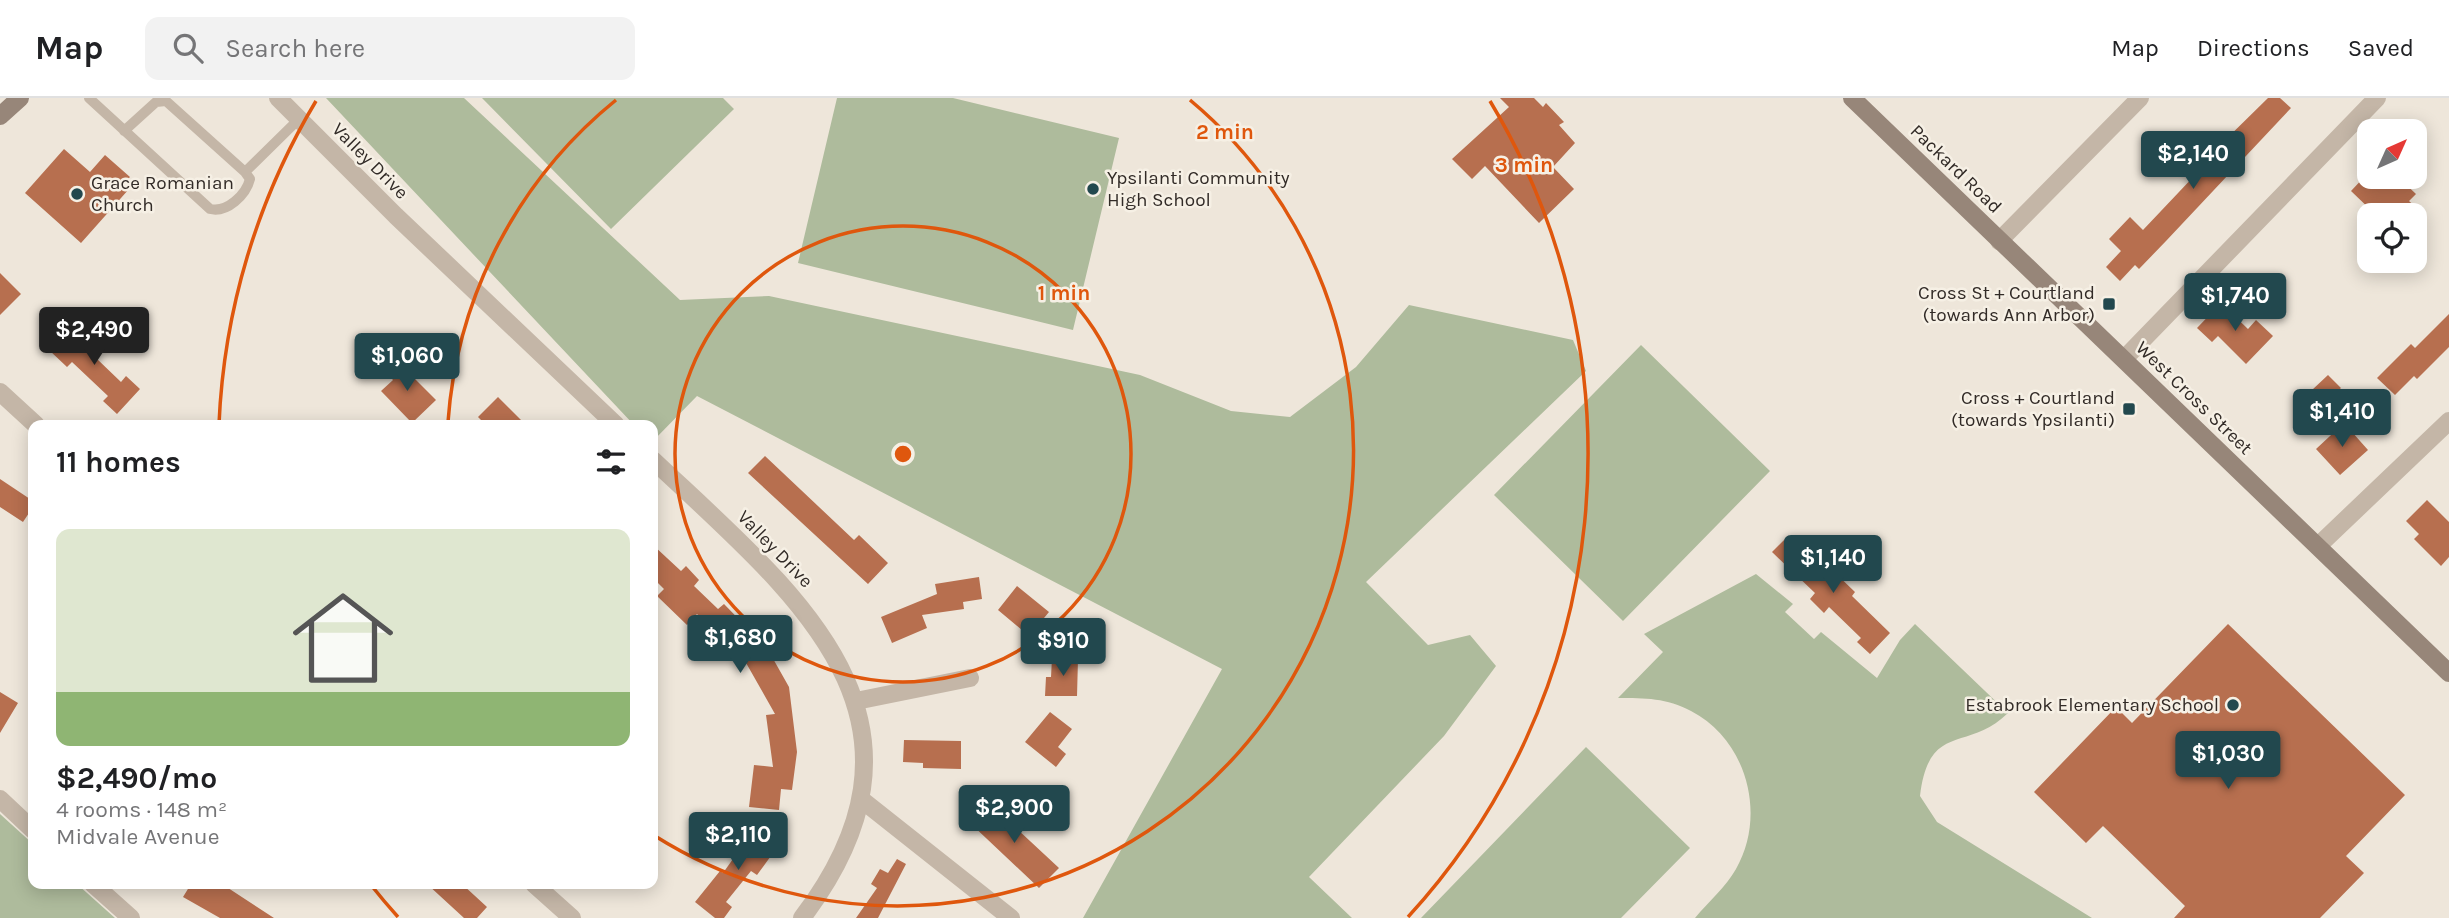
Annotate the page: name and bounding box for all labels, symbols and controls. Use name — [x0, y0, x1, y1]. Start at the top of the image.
search box — [145, 17, 635, 80]
text: Map — [35, 29, 103, 67]
icon: search — [169, 29, 207, 67]
text: Search here — [225, 33, 365, 64]
text: Map — [2111, 34, 2159, 62]
text: Directions — [2197, 34, 2310, 62]
text: Saved — [2348, 34, 2414, 62]
street label: Valley Drive — [327, 118, 413, 204]
north arrow — [2357, 119, 2427, 189]
map controls — [2357, 119, 2427, 273]
text: 2 min — [1196, 120, 1254, 144]
street label: Packard Road — [1906, 120, 2006, 218]
pin: $2,140 — [2136, 132, 2250, 191]
text: $2,140 — [2157, 140, 2229, 167]
text: 3 min — [1495, 153, 1553, 177]
place label: Ypsilanti Community High School — [1107, 167, 1290, 211]
place label: Grace Romanian Church — [91, 172, 234, 216]
marker: Ypsilanti Community High School — [1085, 181, 1101, 197]
marker: Grace Romanian Church — [69, 186, 85, 202]
button: locate — [2357, 203, 2427, 273]
pin: $1,740 — [2178, 274, 2292, 333]
text: 1 min — [1038, 281, 1090, 305]
place label: Cross St + Courtland (towards Ann Arbor) — [1918, 282, 2095, 326]
text: $1,740 — [2200, 282, 2270, 309]
marker: Cross St + Courtland (towards Ann Arbor) — [2101, 296, 2117, 312]
pin: $2,490 — [37, 308, 151, 367]
text: $2,490 — [55, 316, 133, 343]
pin: $1,060 — [350, 334, 464, 393]
street label: West Cross Street — [2131, 337, 2257, 459]
text: $1,060 — [371, 342, 443, 369]
place label: Cross + Courtland (towards Ypsilanti) — [1951, 387, 2115, 431]
pin: $1,410 — [2285, 390, 2399, 449]
text: $1,410 — [2309, 398, 2375, 425]
marker: Cross + Courtland (towards Ypsilanti) — [2121, 401, 2137, 417]
centre of rings — [891, 442, 915, 466]
icon: filters — [592, 443, 630, 481]
text: 11 homes — [56, 444, 181, 480]
street label: Valley Drive — [733, 506, 817, 592]
pin: $1,140 — [1776, 536, 1890, 595]
text: $1,140 — [1800, 544, 1866, 571]
icon: home — [280, 575, 406, 701]
pin: $1,680 — [683, 616, 797, 675]
pin: $910 — [1022, 618, 1104, 678]
text: $1,680 — [703, 624, 777, 651]
text: $910 — [1037, 627, 1089, 654]
place label: Estabrook Elementary School — [1965, 694, 2219, 716]
marker: Estabrook Elementary School — [2225, 697, 2241, 713]
pin: $1,030 — [2171, 732, 2285, 791]
text: $1,030 — [2191, 740, 2265, 767]
text: $2,490/mo — [56, 760, 217, 796]
pin: $2,900 — [957, 786, 1071, 845]
text: $2,900 — [975, 794, 1053, 821]
text: 4 rooms · 148 m² — [56, 796, 227, 823]
pin: $2,110 — [681, 812, 795, 872]
text: $2,110 — [705, 821, 771, 848]
text: Midvale Avenue — [56, 823, 220, 850]

